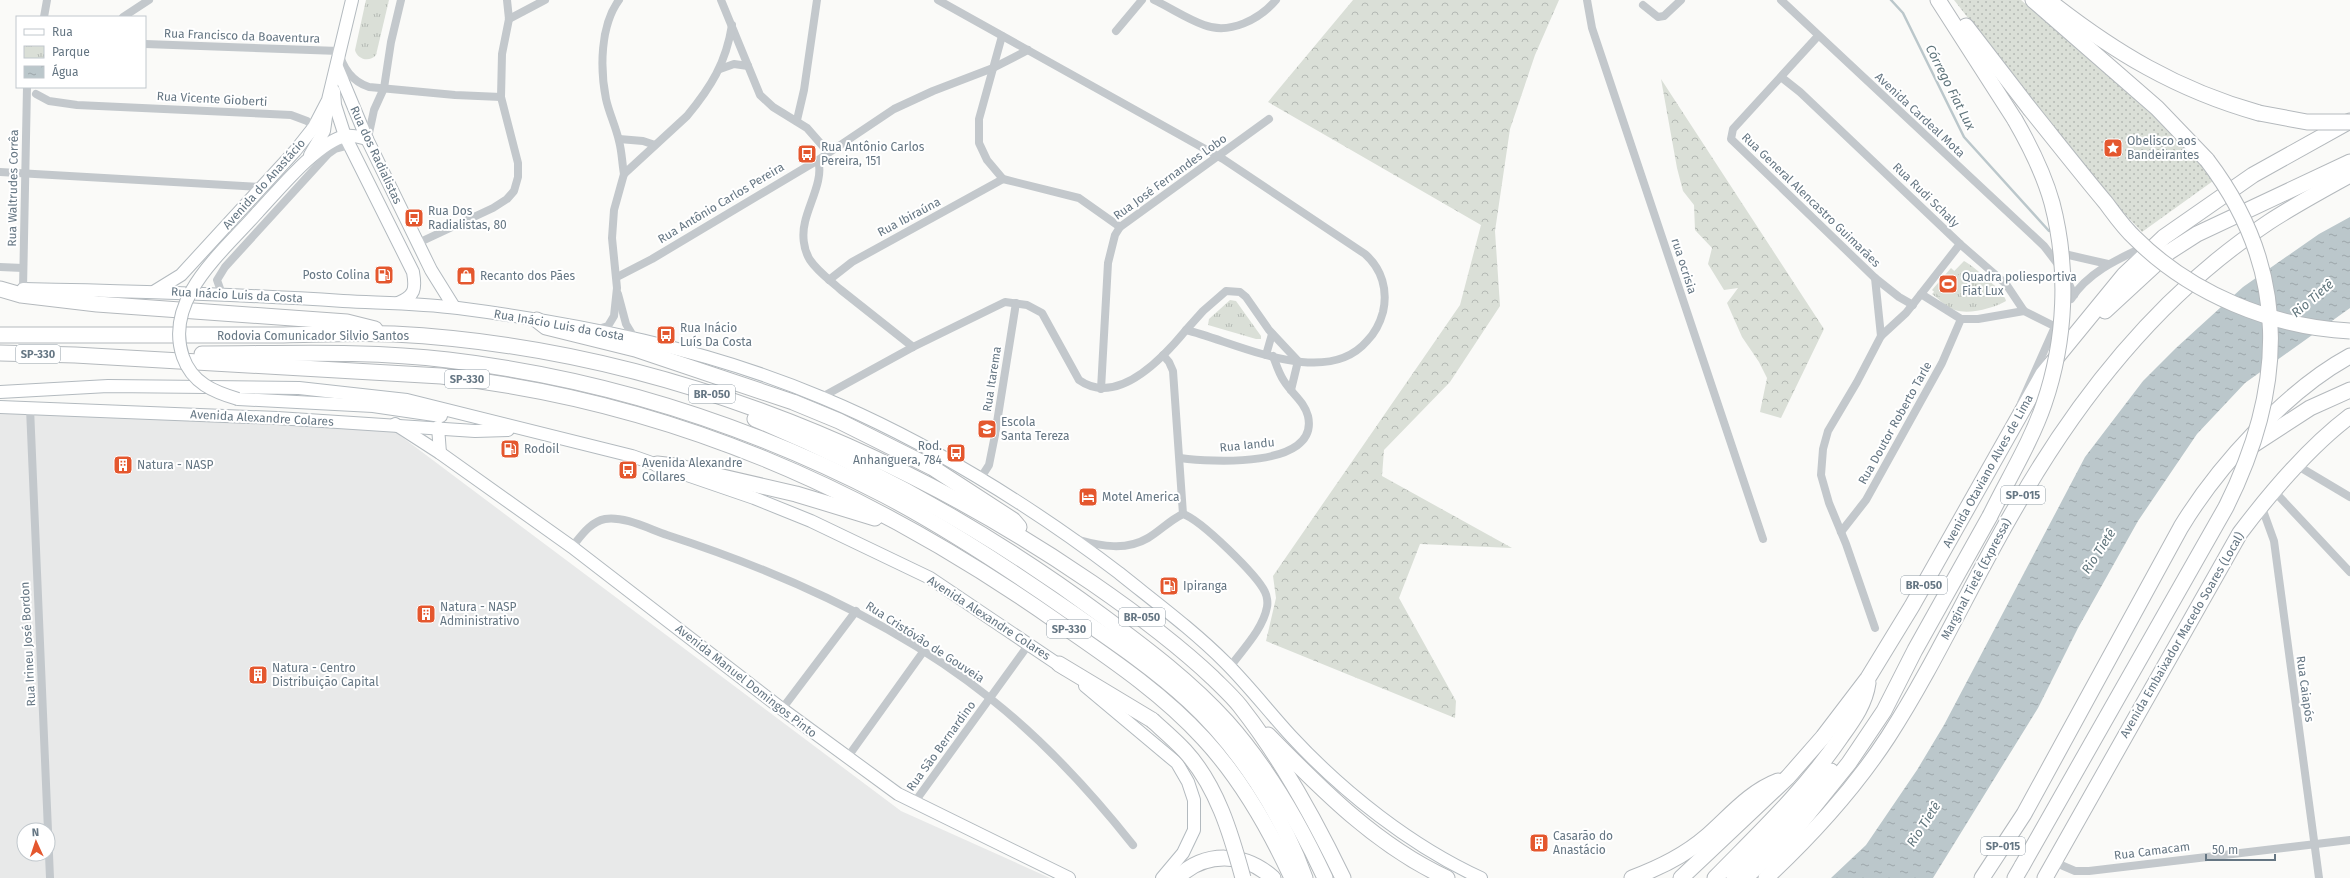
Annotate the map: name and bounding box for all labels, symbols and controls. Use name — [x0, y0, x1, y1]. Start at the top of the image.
legend — [16, 16, 146, 88]
text: Rua — [52, 25, 73, 39]
street label: Rua Francisco da Boaventura — [164, 26, 320, 46]
water label: Córrego Fiat Lux — [1923, 42, 1979, 133]
text: Parque — [52, 45, 90, 59]
text: Água — [52, 64, 79, 79]
street label: Avenida Cardeal Mota — [1872, 70, 1968, 160]
street label: Rua Vicente Gioberti — [156, 89, 268, 109]
street label: Rua dos Radialistas — [347, 104, 405, 206]
street label: Rua Waltrudes Corrêa — [5, 129, 21, 247]
street label: Rua General Alencastro Guimarães — [1739, 130, 1883, 270]
street label: Rua José Fernandes Lobo — [1111, 131, 1229, 223]
place label: Obelisco aos Bandeirantes — [2127, 134, 2199, 162]
street label: Avenida do Anastácio — [220, 136, 308, 232]
place icon: Obelisco aos Bandeirantes — [2102, 137, 2124, 159]
place label: Rua Antônio Carlos Pereira, 151 — [821, 140, 925, 168]
bus stop icon: Rua Antônio Carlos Pereira, 151 — [796, 143, 818, 165]
street label: Rua Antônio Carlos Pereira — [655, 160, 787, 246]
street label: Rua Rudi Schaly — [1890, 160, 1962, 230]
street label: Rua Ibiraúna — [875, 195, 943, 239]
place label: Rua Dos Radialistas, 80 — [428, 204, 507, 232]
bus stop icon: Rua Dos Radialistas, 80 — [403, 207, 425, 229]
street label: rua ocrisia — [1668, 236, 1700, 296]
fuel station icon: Posto Colina — [373, 264, 395, 286]
shop icon: Recanto dos Pães — [455, 265, 477, 287]
place label: Posto Colina — [302, 268, 370, 282]
place label: Recanto dos Pães — [480, 269, 575, 283]
place label: Quadra poliesportiva Fiat Lux — [1962, 270, 2077, 298]
sports icon: Quadra poliesportiva Fiat Lux — [1937, 273, 1959, 295]
water label: Rio Tietê — [2288, 276, 2337, 320]
street label: Rua Inácio Luis da Costa — [171, 285, 303, 305]
street label: Rua Inácio Luis da Costa — [493, 307, 625, 343]
place label: Rua Inácio Luís Da Costa — [680, 321, 752, 349]
bus stop icon: Rua Inácio Luís Da Costa — [655, 324, 677, 346]
street label: Rodovia Comunicador Silvio Santos — [217, 329, 409, 343]
road number: SP-330 — [16, 345, 60, 363]
street label: Rua Itarema — [980, 345, 1004, 413]
street label: Rua Doutor Roberto Tarle — [1855, 359, 1935, 487]
road number: SP-330 — [445, 370, 489, 388]
road number: BR-050 — [689, 385, 735, 403]
street label: Avenida Otaviano Alves de Lima — [1940, 392, 2036, 550]
street label: Avenida Alexandre Colares — [190, 407, 334, 429]
place label: Escola Santa Tereza — [1001, 415, 1069, 443]
school or university icon: Escola Santa Tereza — [976, 418, 998, 440]
street label: Rua Iandu — [1219, 435, 1275, 455]
fuel station icon: Rodoil — [499, 438, 521, 460]
place label: Rod. Anhanguera, 784 — [853, 439, 943, 467]
place label: Rodoil — [524, 442, 560, 456]
bus stop icon: Rod. Anhanguera, 784 — [945, 442, 967, 464]
building icon: Natura - NASP — [112, 454, 134, 476]
place label: Avenida Alexandre Collares — [642, 456, 743, 484]
place label: Natura - NASP — [137, 458, 214, 472]
bus stop icon: Avenida Alexandre Collares — [617, 459, 639, 481]
hotel icon: Motel America — [1077, 486, 1099, 508]
road number: SP-015 — [2001, 486, 2045, 504]
place label: Motel America — [1102, 490, 1180, 504]
street label: Marginal Tietê (Expressa) — [1938, 516, 2014, 642]
water label: Rio Tietê — [2078, 526, 2119, 576]
street label: Avenida Embaixador Macedo Soares (Local) — [2117, 530, 2247, 740]
street label: Avenida Alexandre Colares — [925, 573, 1053, 663]
fuel station icon: Ipiranga — [1158, 575, 1180, 597]
road number: BR-050 — [1901, 576, 1947, 594]
place label: Ipiranga — [1183, 579, 1227, 593]
street label: Rua Irineu José Bordon — [18, 581, 38, 707]
street label: Rua Cristóvão de Gouveia — [863, 598, 987, 686]
place label: Natura - NASP Administrativo — [440, 600, 519, 628]
building icon: Natura - NASP Administrativo — [415, 603, 437, 625]
road number: BR-050 — [1119, 608, 1165, 626]
road number: SP-330 — [1047, 620, 1091, 638]
street label: Avenida Manuel Domingos Pinto — [673, 621, 819, 741]
street label: Rua Caiapós — [2293, 655, 2317, 723]
place label: Natura - Centro Distribuição Capital — [272, 661, 379, 689]
building icon: Natura - Centro Distribuição Capital — [247, 664, 269, 686]
street label: Rua São Bernardino — [904, 698, 978, 794]
water label: Rio Tietê — [1903, 799, 1944, 849]
north arrow — [16, 822, 56, 862]
text: N — [32, 826, 39, 839]
place label: Casarão do Anastácio — [1553, 829, 1613, 857]
building icon: Casarão do Anastácio — [1528, 832, 1550, 854]
scale bar — [2206, 836, 2275, 862]
road number: SP-015 — [1981, 837, 2025, 855]
street label: Rua Camacam — [2113, 839, 2191, 863]
text: 50 m — [2212, 843, 2238, 857]

